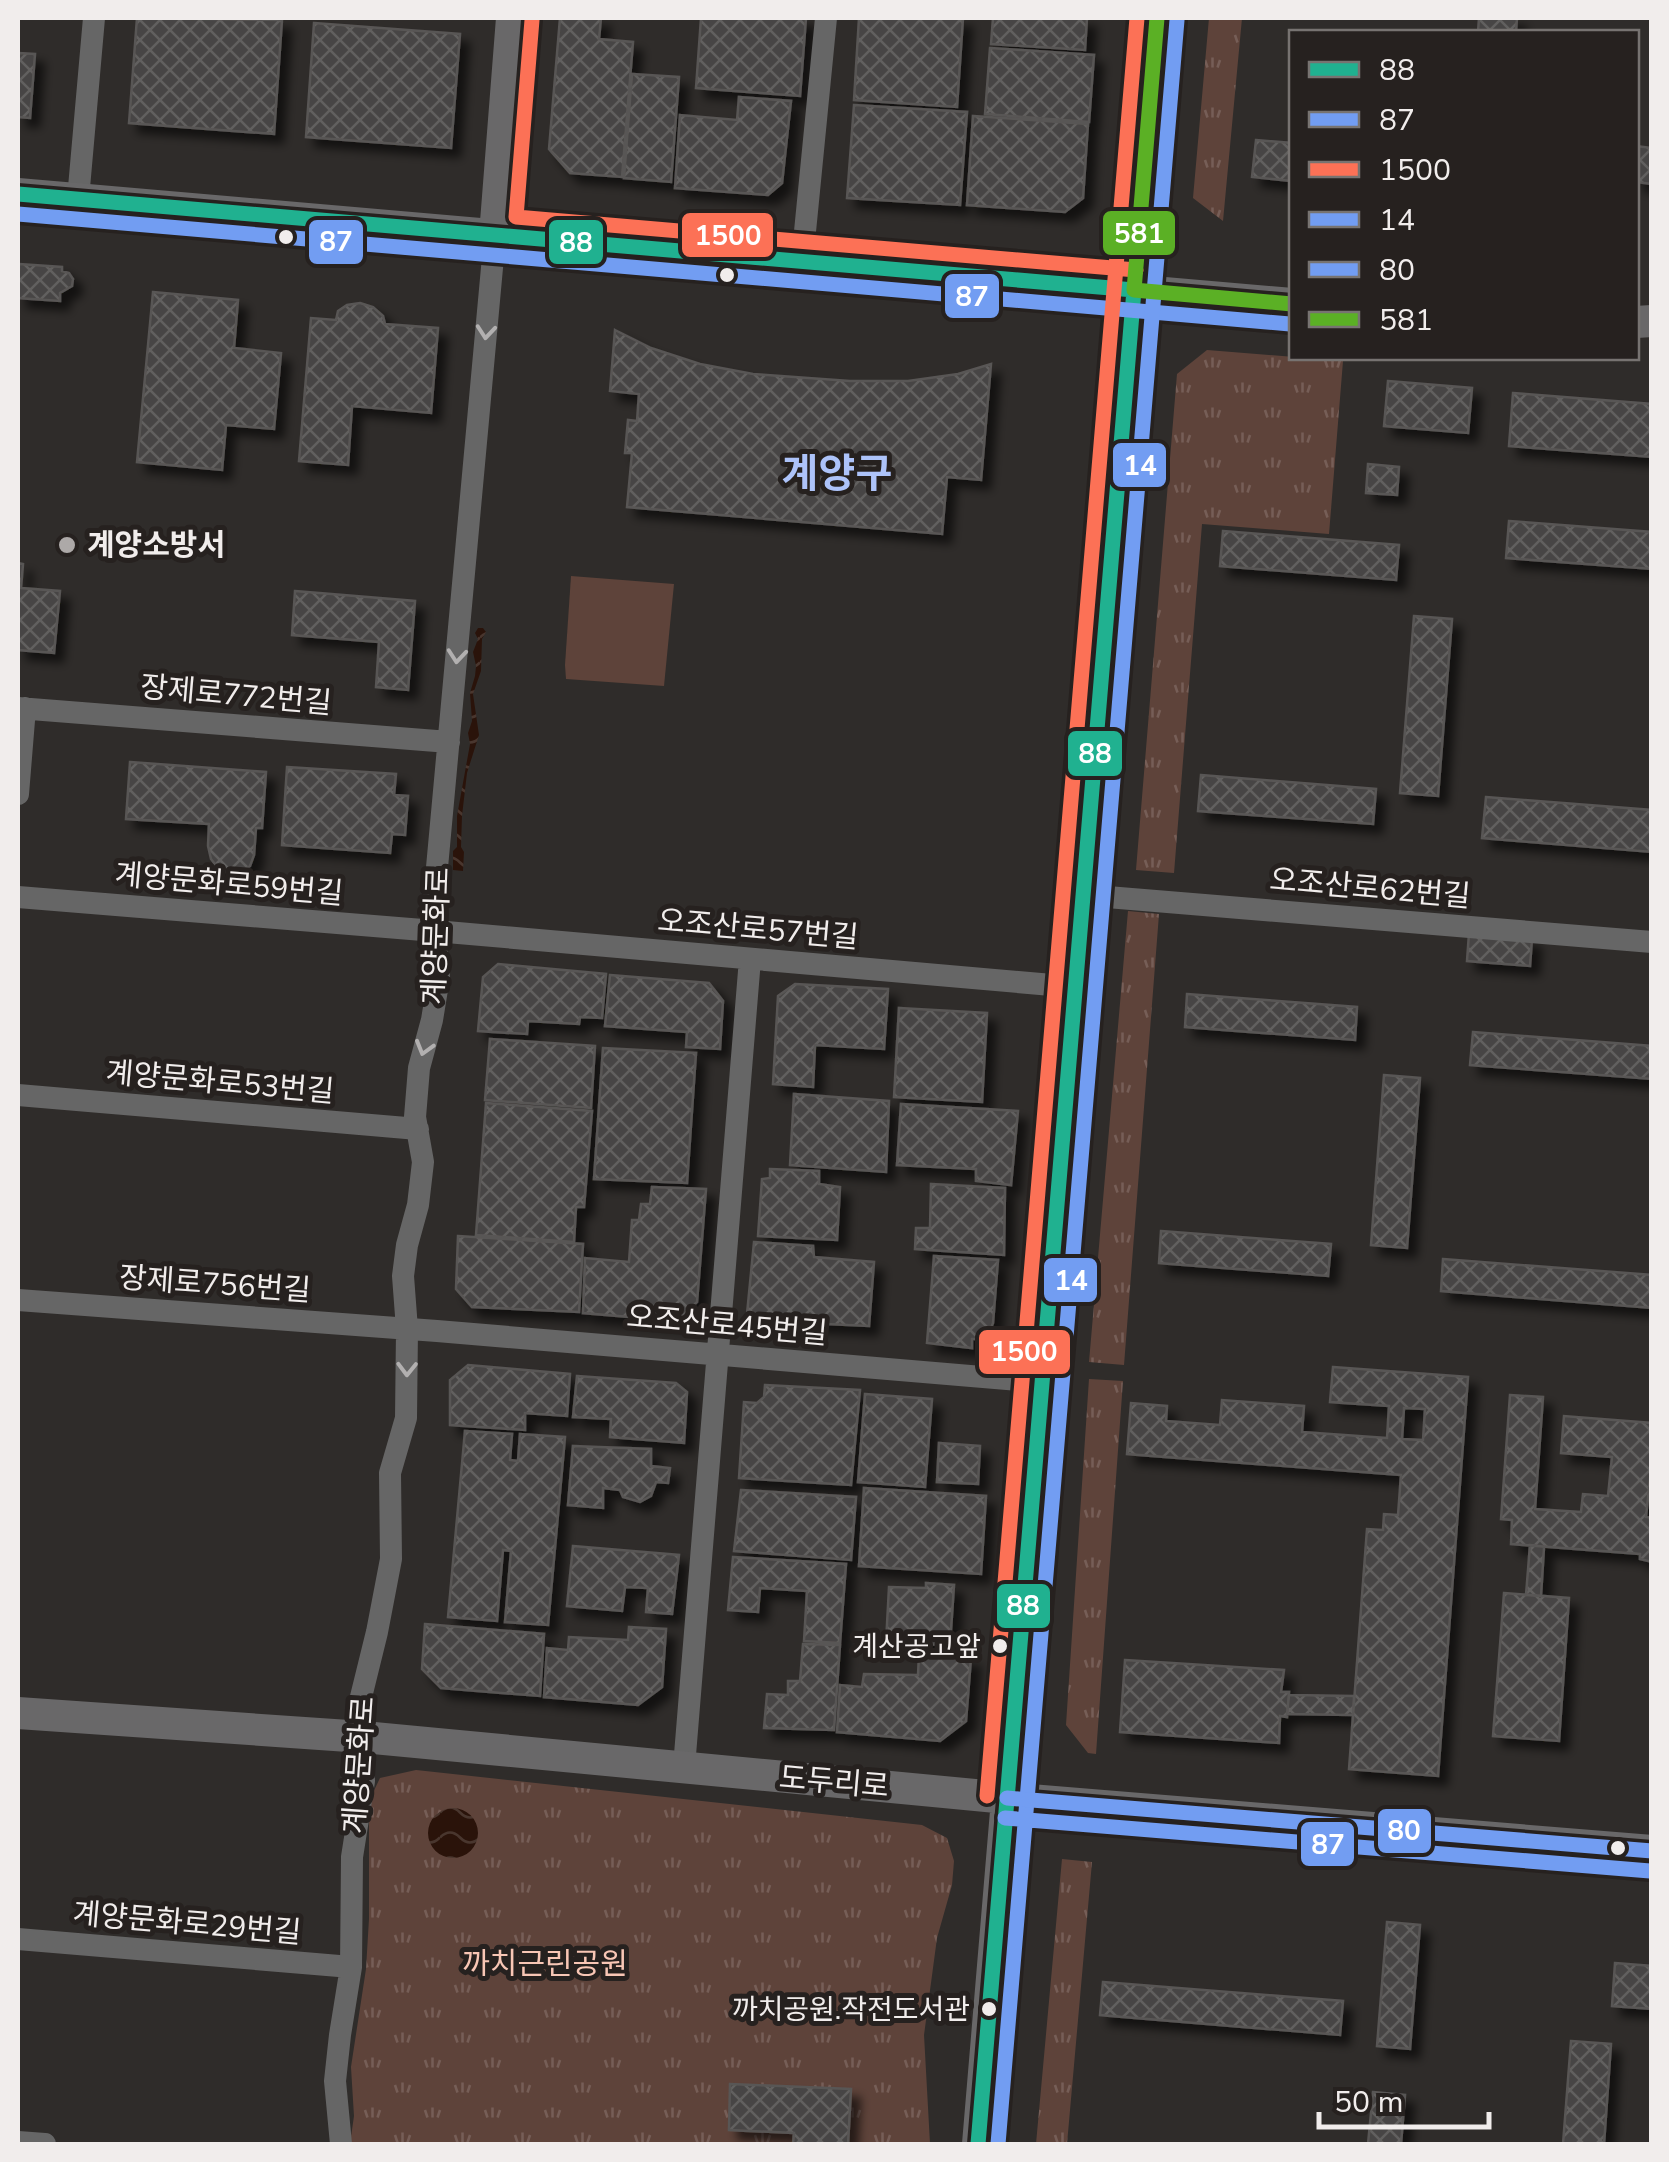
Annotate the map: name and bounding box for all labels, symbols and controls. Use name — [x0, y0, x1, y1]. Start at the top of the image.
legend — [1289, 30, 1639, 360]
text: 88 — [1379, 50, 1415, 91]
text: 87 — [1379, 100, 1415, 141]
text: 1500 — [1379, 150, 1451, 191]
text: 14 — [1379, 200, 1415, 241]
line badge: 581 — [1101, 209, 1177, 257]
line badge: 1500 — [680, 211, 775, 259]
text: 581 — [1114, 215, 1164, 253]
text: 1500 — [694, 217, 762, 255]
line badge: 87 — [307, 218, 365, 266]
line badge: 88 — [547, 218, 605, 266]
text: 87 — [319, 223, 353, 261]
text: 88 — [559, 224, 593, 262]
unlabelled marker — [276, 227, 296, 247]
text: 80 — [1379, 250, 1415, 291]
unlabelled marker — [717, 265, 737, 285]
line badge: 87 — [943, 272, 1001, 320]
text: 87 — [955, 278, 989, 316]
text: 581 — [1379, 300, 1433, 341]
one-way arrow — [475, 325, 497, 341]
line badge: 14 — [1111, 441, 1168, 489]
district label: 계양구 — [782, 447, 892, 501]
text: 14 — [1123, 447, 1157, 485]
place label: 계양소방서 — [87, 525, 225, 566]
marker: 계양소방서 — [56, 534, 78, 556]
one-way arrow — [446, 648, 468, 664]
street label: 장제로772번길 — [139, 667, 333, 724]
line badge: 88 — [1066, 729, 1124, 778]
text: 88 — [1078, 735, 1112, 773]
street label: 계양문화로59번길 — [113, 854, 345, 915]
street label: 오조산로62번길 — [1268, 859, 1472, 918]
street label: 계양문화로 — [414, 866, 459, 1006]
street label: 오조산로57번길 — [656, 900, 860, 959]
one-way arrow — [415, 1039, 436, 1056]
street label: 계양문화로53번길 — [104, 1052, 336, 1113]
line badge: 14 — [1042, 1256, 1099, 1304]
street label: 장제로756번길 — [118, 1257, 312, 1312]
text: 14 — [1054, 1262, 1088, 1300]
street label: 오조산로45번길 — [625, 1296, 829, 1355]
line badge: 1500 — [977, 1328, 1072, 1376]
text: 1500 — [990, 1333, 1058, 1371]
one-way arrow — [397, 1362, 418, 1378]
line badge: 88 — [995, 1582, 1052, 1630]
text: 88 — [1006, 1587, 1040, 1625]
place label: 계산공고앞 — [852, 1628, 981, 1666]
marker: 계산공고앞 — [990, 1636, 1010, 1656]
street label: 계양문화로 — [334, 1695, 385, 1835]
street label: 도두리로 — [777, 1757, 891, 1808]
line badge: 80 — [1376, 1807, 1433, 1855]
text: 80 — [1387, 1812, 1421, 1850]
line badge: 87 — [1299, 1820, 1356, 1868]
text: 87 — [1311, 1826, 1345, 1864]
unlabelled marker — [1608, 1838, 1628, 1858]
street label: 계양문화로29번길 — [71, 1893, 303, 1954]
park label: 까치근린공원 — [462, 1944, 628, 1985]
place label: 까치공원.작전도서관 — [732, 1991, 970, 2029]
marker: 까치공원.작전도서관 — [979, 1999, 999, 2019]
scale bar — [1319, 2067, 1489, 2129]
text: 50 m — [1334, 2082, 1403, 2123]

